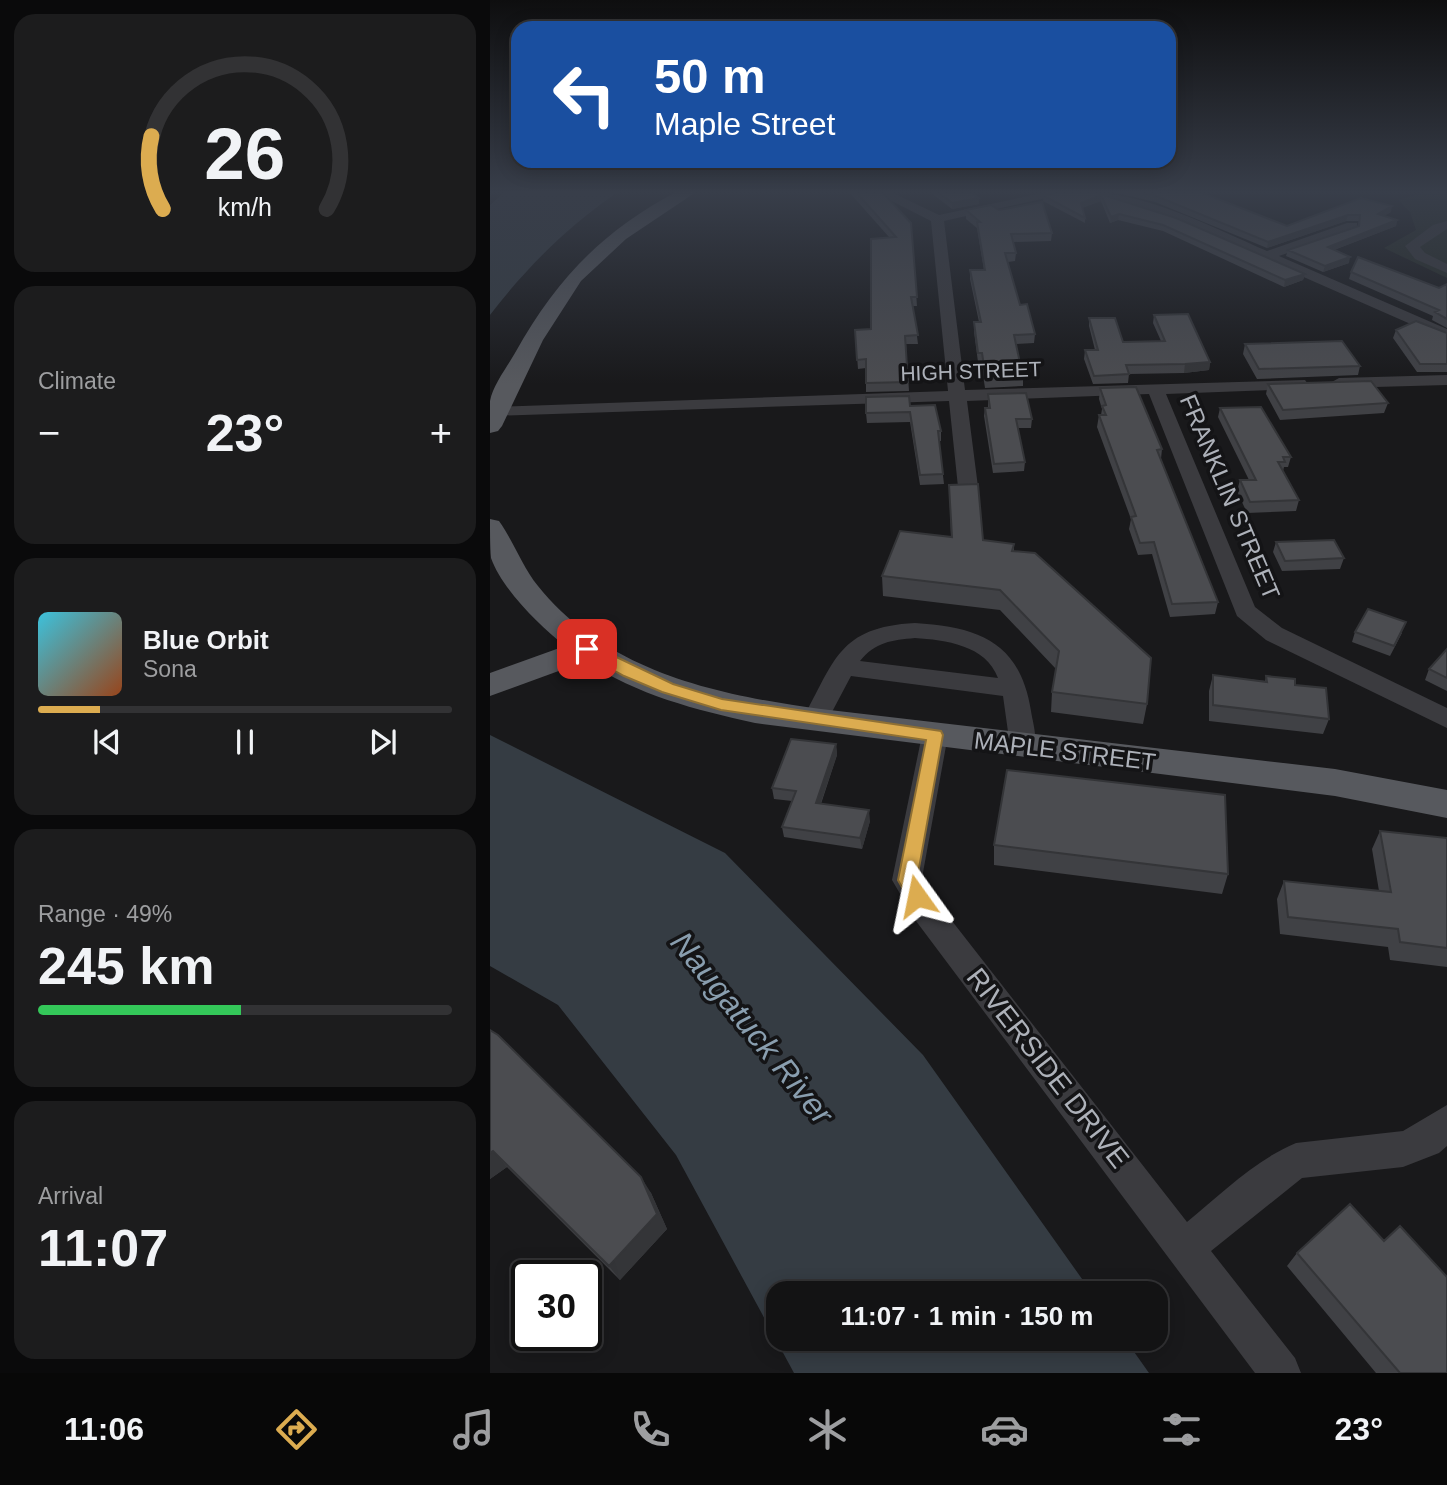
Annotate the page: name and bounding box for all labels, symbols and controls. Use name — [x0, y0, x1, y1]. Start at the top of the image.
icon: left — [539, 49, 630, 140]
text: 50 m — [654, 49, 766, 103]
text: Maple Street — [654, 106, 835, 142]
text: 26 — [205, 113, 285, 194]
text: km/h — [218, 193, 272, 221]
street label: HIGH STREET — [900, 357, 1042, 385]
text: Climate — [38, 368, 116, 394]
street label: FRANKLIN STREET — [1175, 390, 1286, 604]
text: 23° — [206, 404, 284, 462]
text: − — [38, 412, 60, 454]
text: + — [430, 412, 452, 454]
pin — [557, 619, 617, 679]
text: Blue Orbit — [143, 625, 269, 655]
icon: arrive — [568, 630, 606, 668]
text: Sona — [143, 656, 197, 682]
icon: previous — [88, 723, 126, 761]
icon: pause — [226, 723, 264, 761]
icon: next — [364, 723, 402, 761]
street label: MAPLE STREET — [973, 726, 1158, 776]
position arrow — [880, 859, 954, 933]
text: Range · 49% — [38, 901, 172, 927]
water label: Naugatuck River — [664, 925, 841, 1132]
text: 245 km — [38, 937, 214, 995]
street label: RIVERSIDE DRIVE — [961, 962, 1135, 1174]
text: Arrival — [38, 1183, 103, 1209]
text: 11:07 — [38, 1219, 168, 1277]
speed limit sign: 30 — [511, 1260, 602, 1351]
text: 11:07 · 1 min · 150 m — [841, 1301, 1093, 1331]
icon: directions — [272, 1405, 321, 1454]
icon: music — [449, 1405, 498, 1454]
icon: phone — [626, 1405, 675, 1454]
icon: climate — [803, 1405, 852, 1454]
icon: car — [980, 1405, 1029, 1454]
icon: filters — [1157, 1405, 1206, 1454]
text: 11:06 — [64, 1411, 144, 1447]
text: 23° — [1335, 1411, 1383, 1447]

